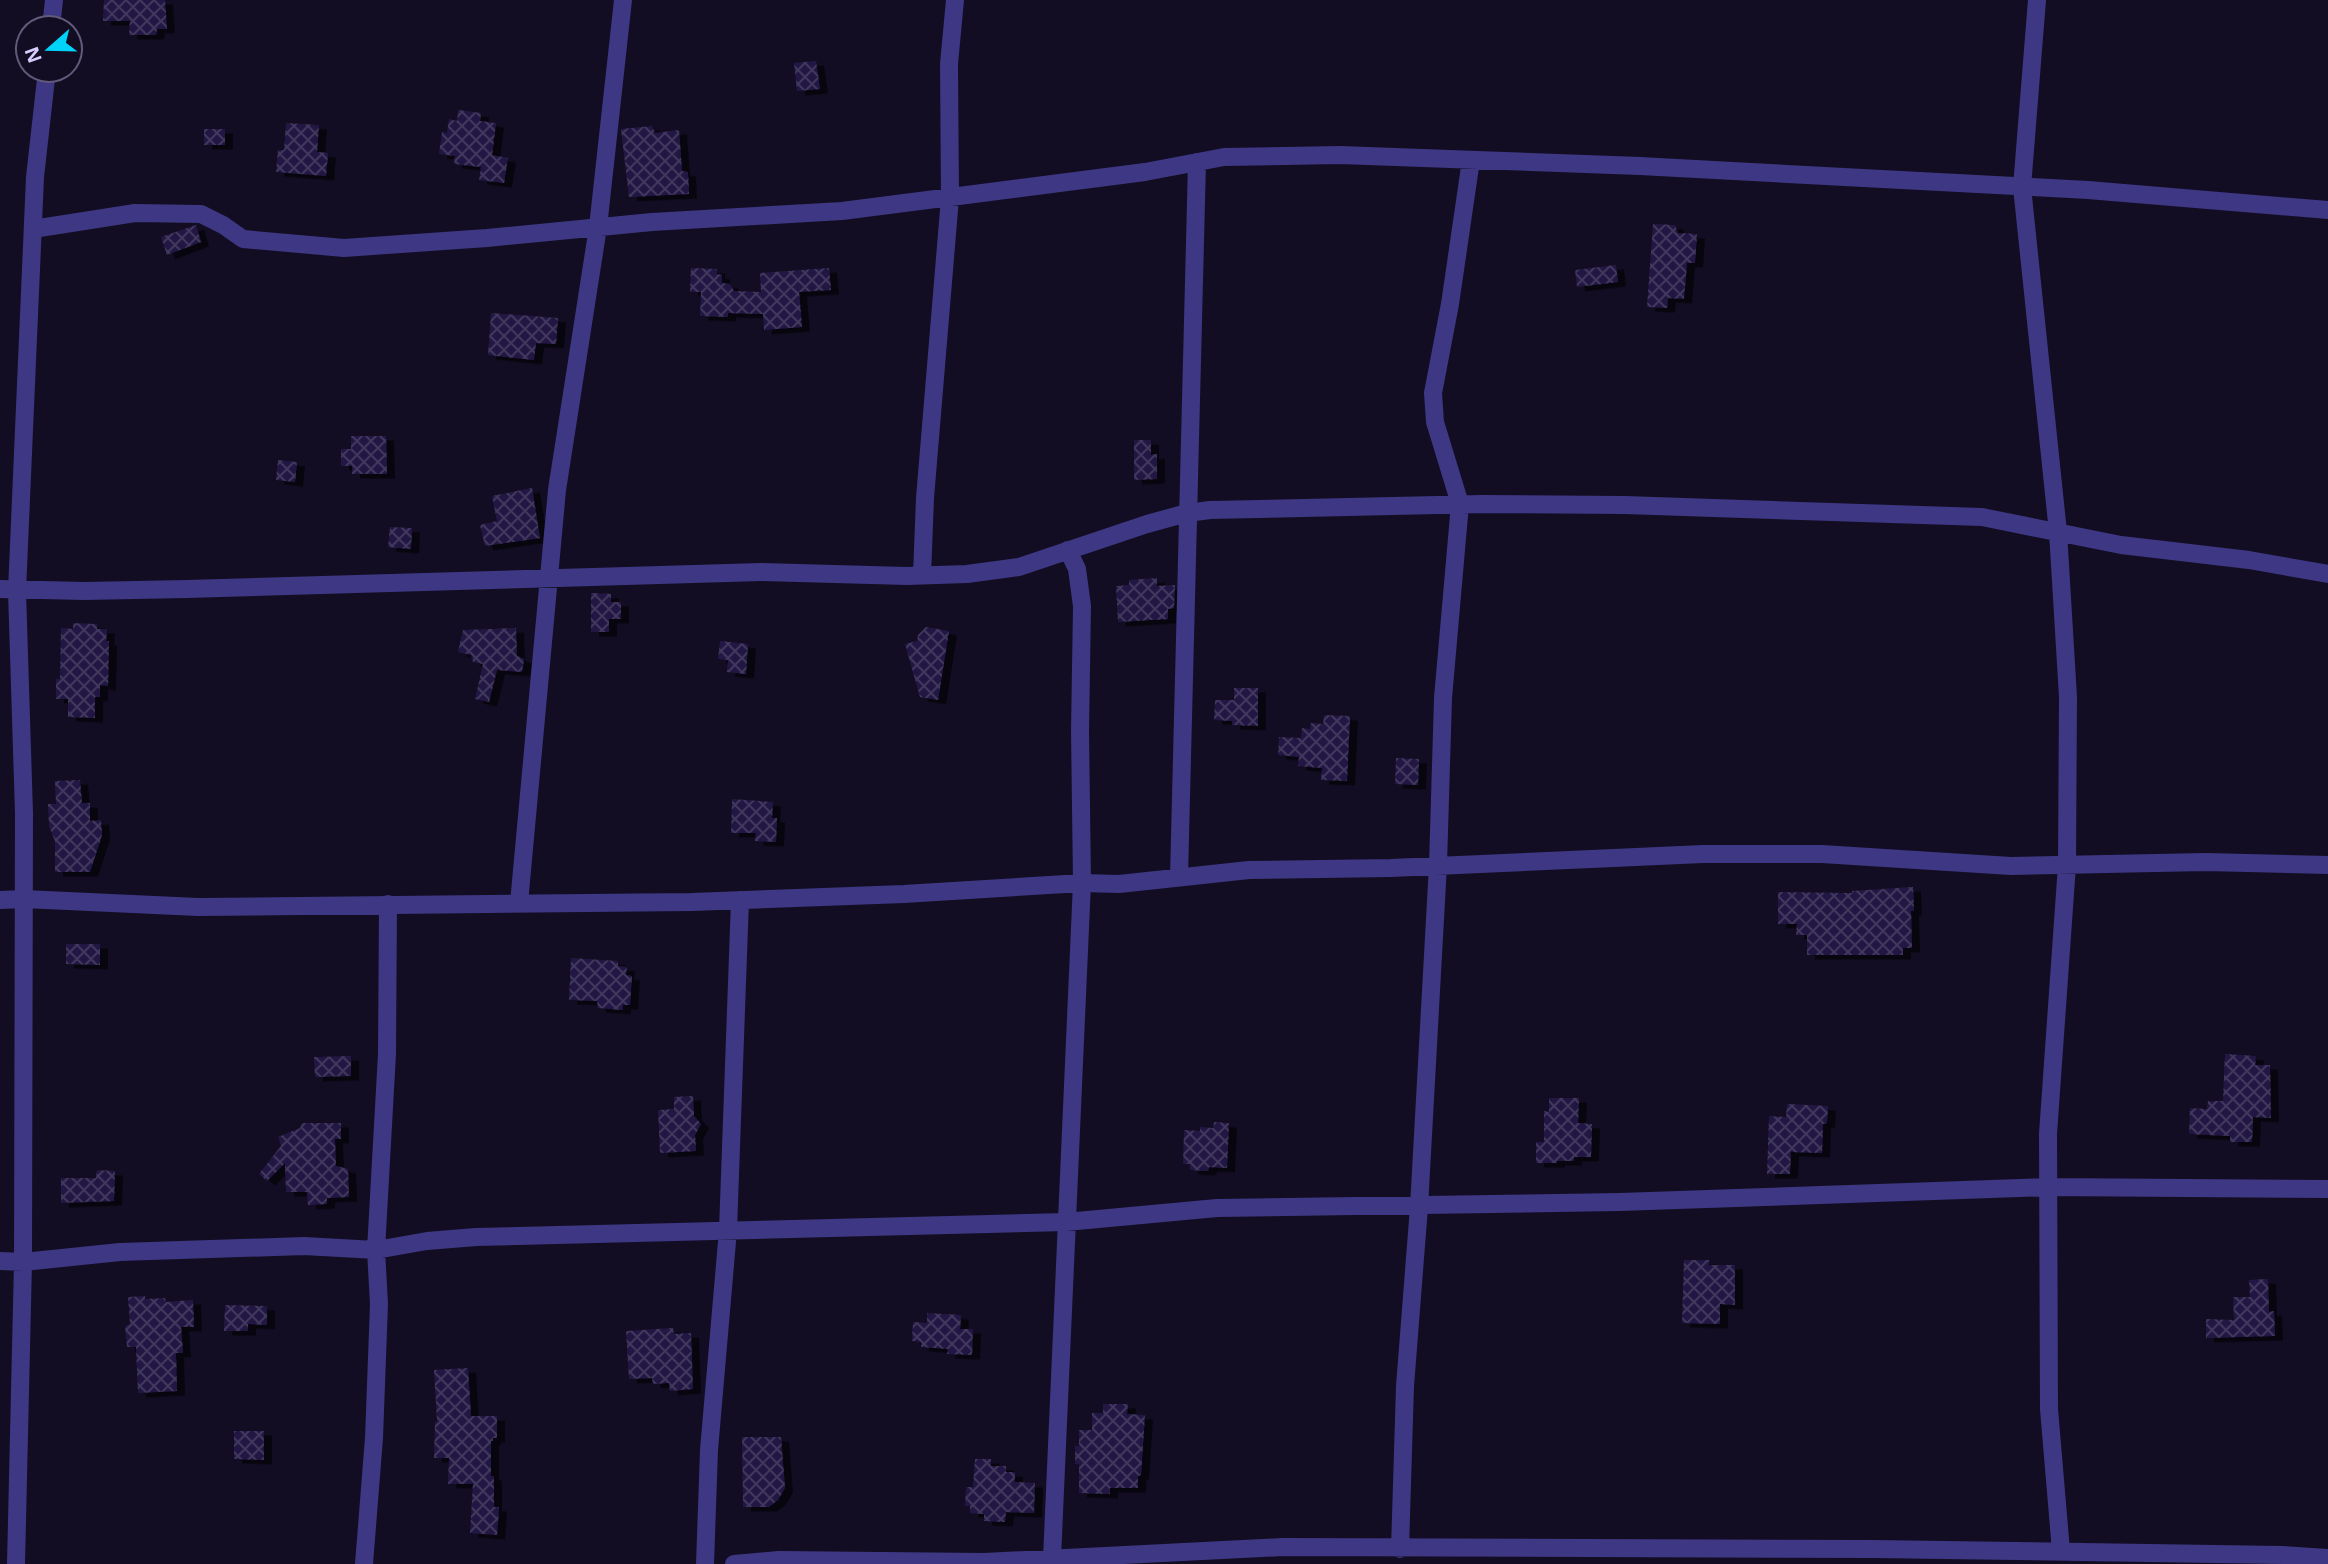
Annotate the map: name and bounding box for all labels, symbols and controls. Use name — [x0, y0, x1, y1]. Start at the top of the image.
north arrow — [14, 14, 84, 84]
text: N — [18, 43, 48, 67]

